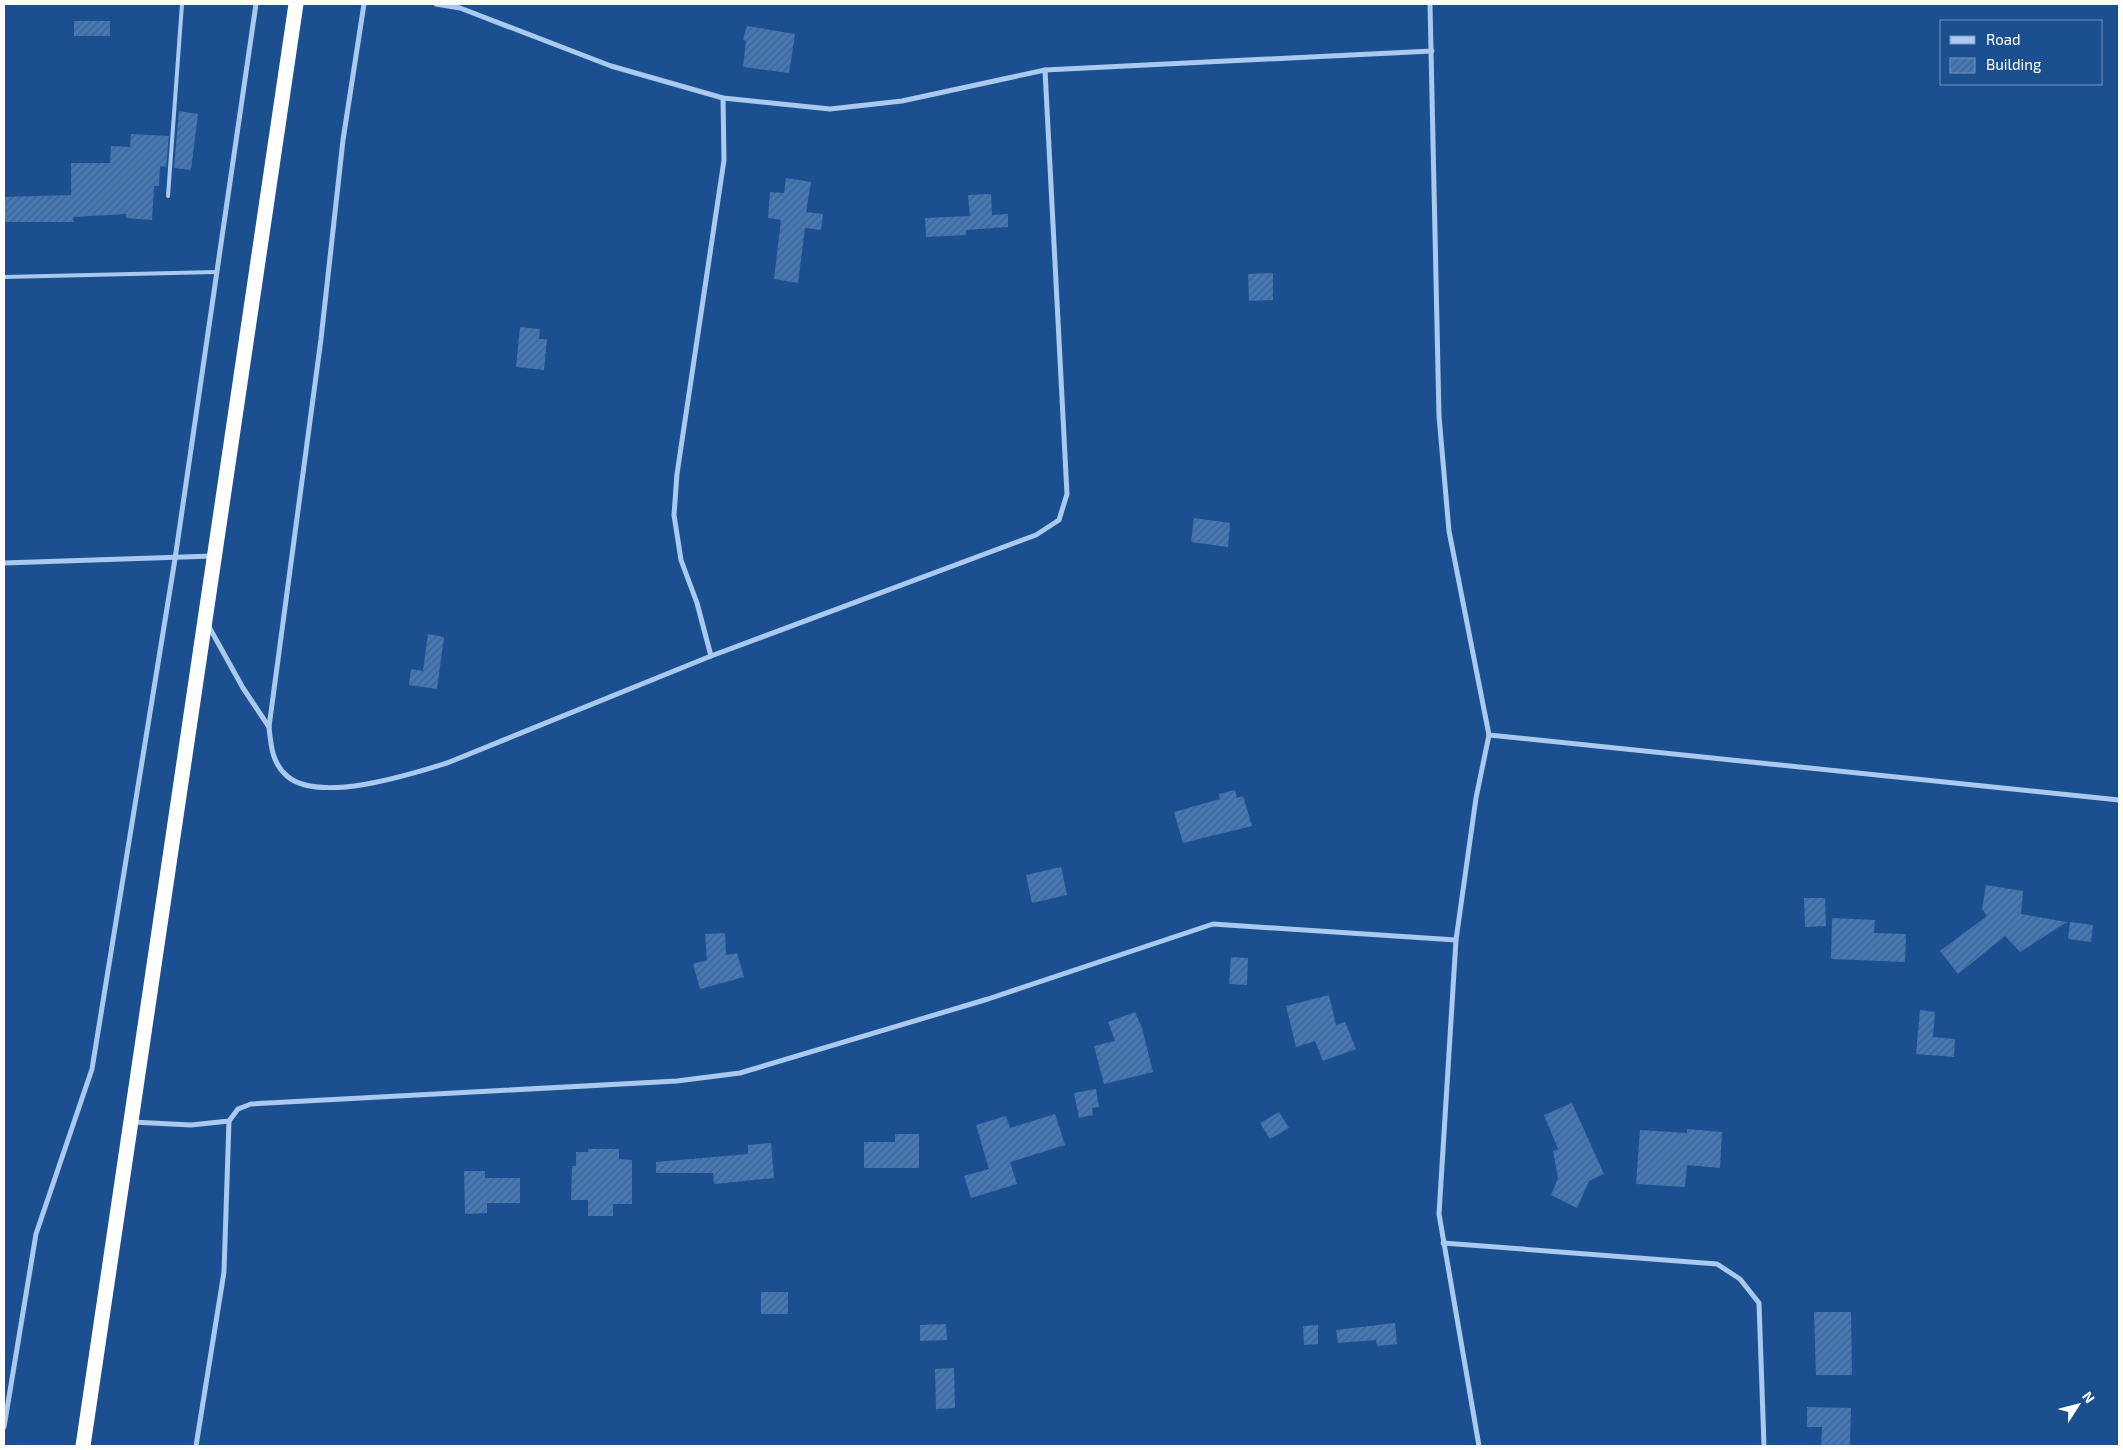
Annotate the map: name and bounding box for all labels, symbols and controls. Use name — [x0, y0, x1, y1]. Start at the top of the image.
legend — [1940, 20, 2103, 85]
text: Road — [1986, 30, 2021, 48]
text: Building — [1986, 55, 2042, 73]
north arrow — [2053, 1380, 2103, 1430]
text: N — [2079, 1388, 2099, 1406]

